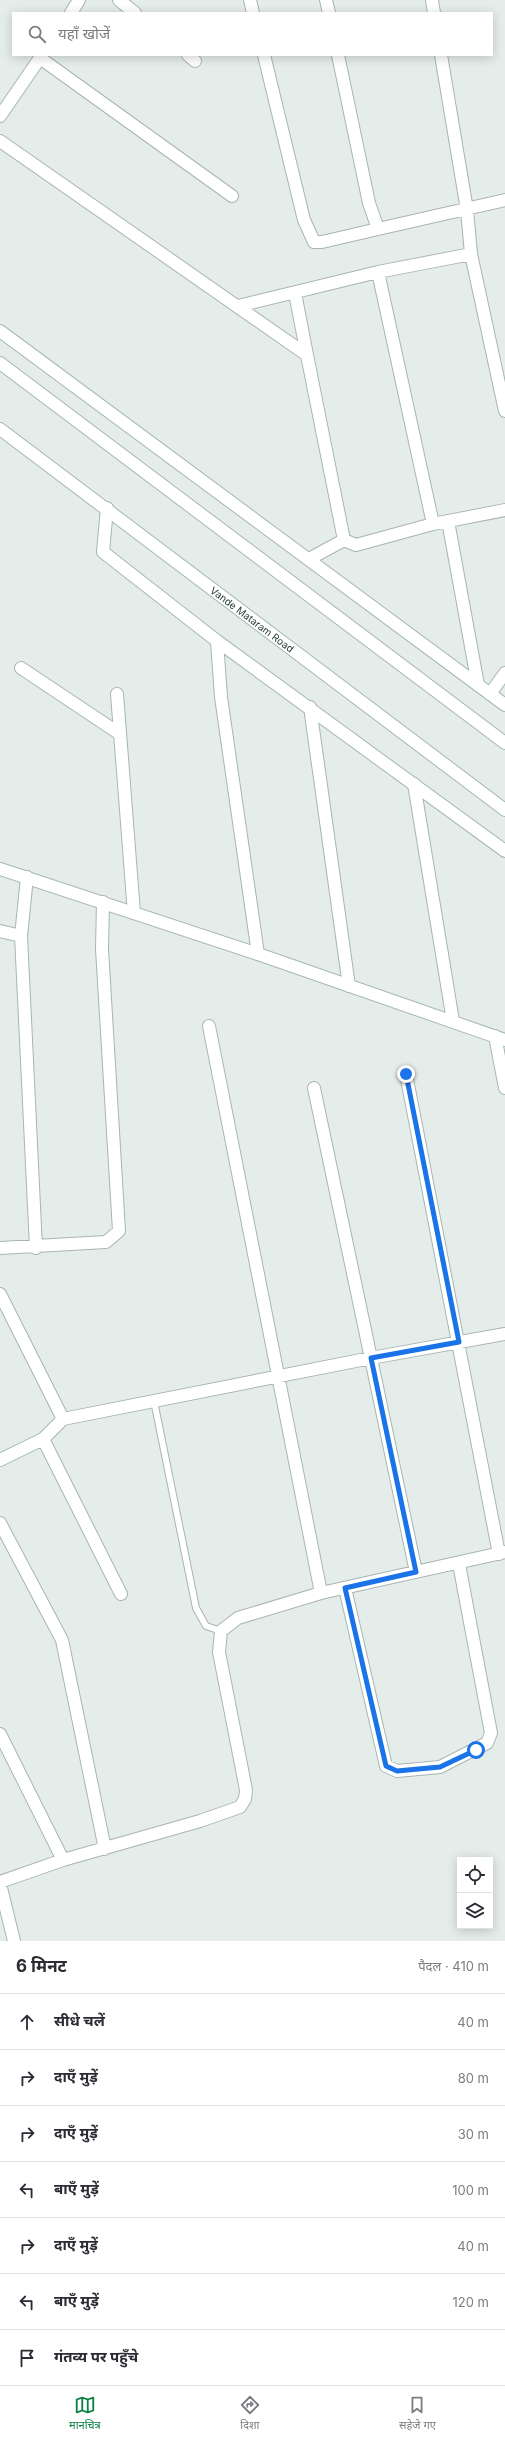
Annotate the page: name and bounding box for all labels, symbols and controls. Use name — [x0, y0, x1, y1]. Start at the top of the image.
search box — [12, 12, 493, 56]
icon: search — [26, 23, 48, 45]
text: यहाँ खोजें — [58, 24, 110, 43]
street label: Vande Mataram Road — [208, 584, 296, 655]
route end — [397, 1065, 415, 1083]
route start — [467, 1741, 485, 1759]
map controls — [457, 1857, 493, 1929]
button: locate — [457, 1857, 493, 1893]
button: layers — [457, 1893, 493, 1929]
text: 6 मिनट — [16, 1956, 67, 1976]
text: पैदल · 410 m — [418, 1958, 489, 1974]
icon: ahead — [16, 2011, 38, 2033]
text: सीधे चलें — [54, 2011, 105, 2030]
text: 40 m — [457, 2014, 489, 2030]
icon: right — [16, 2067, 38, 2089]
text: दाएँ मुड़ें — [54, 2067, 98, 2086]
text: 80 m — [458, 2070, 489, 2086]
icon: right — [16, 2123, 38, 2145]
text: दाएँ मुड़ें — [54, 2123, 98, 2142]
text: 30 m — [458, 2126, 489, 2142]
icon: left — [16, 2179, 38, 2201]
text: बाएँ मुड़ें — [54, 2179, 99, 2198]
text: 100 m — [452, 2182, 489, 2198]
icon: right — [16, 2235, 38, 2257]
text: दाएँ मुड़ें — [54, 2235, 98, 2254]
text: 40 m — [457, 2238, 489, 2254]
icon: left — [16, 2291, 38, 2313]
text: बाएँ मुड़ें — [54, 2291, 99, 2310]
text: 120 m — [453, 2294, 489, 2310]
icon: arrive — [16, 2347, 38, 2369]
text: गंतव्य पर पहुँचे — [54, 2347, 138, 2366]
tab: मानचित्र — [69, 2394, 101, 2433]
tab: दिशा — [239, 2394, 261, 2433]
tab: सहेजे गए — [399, 2394, 436, 2433]

